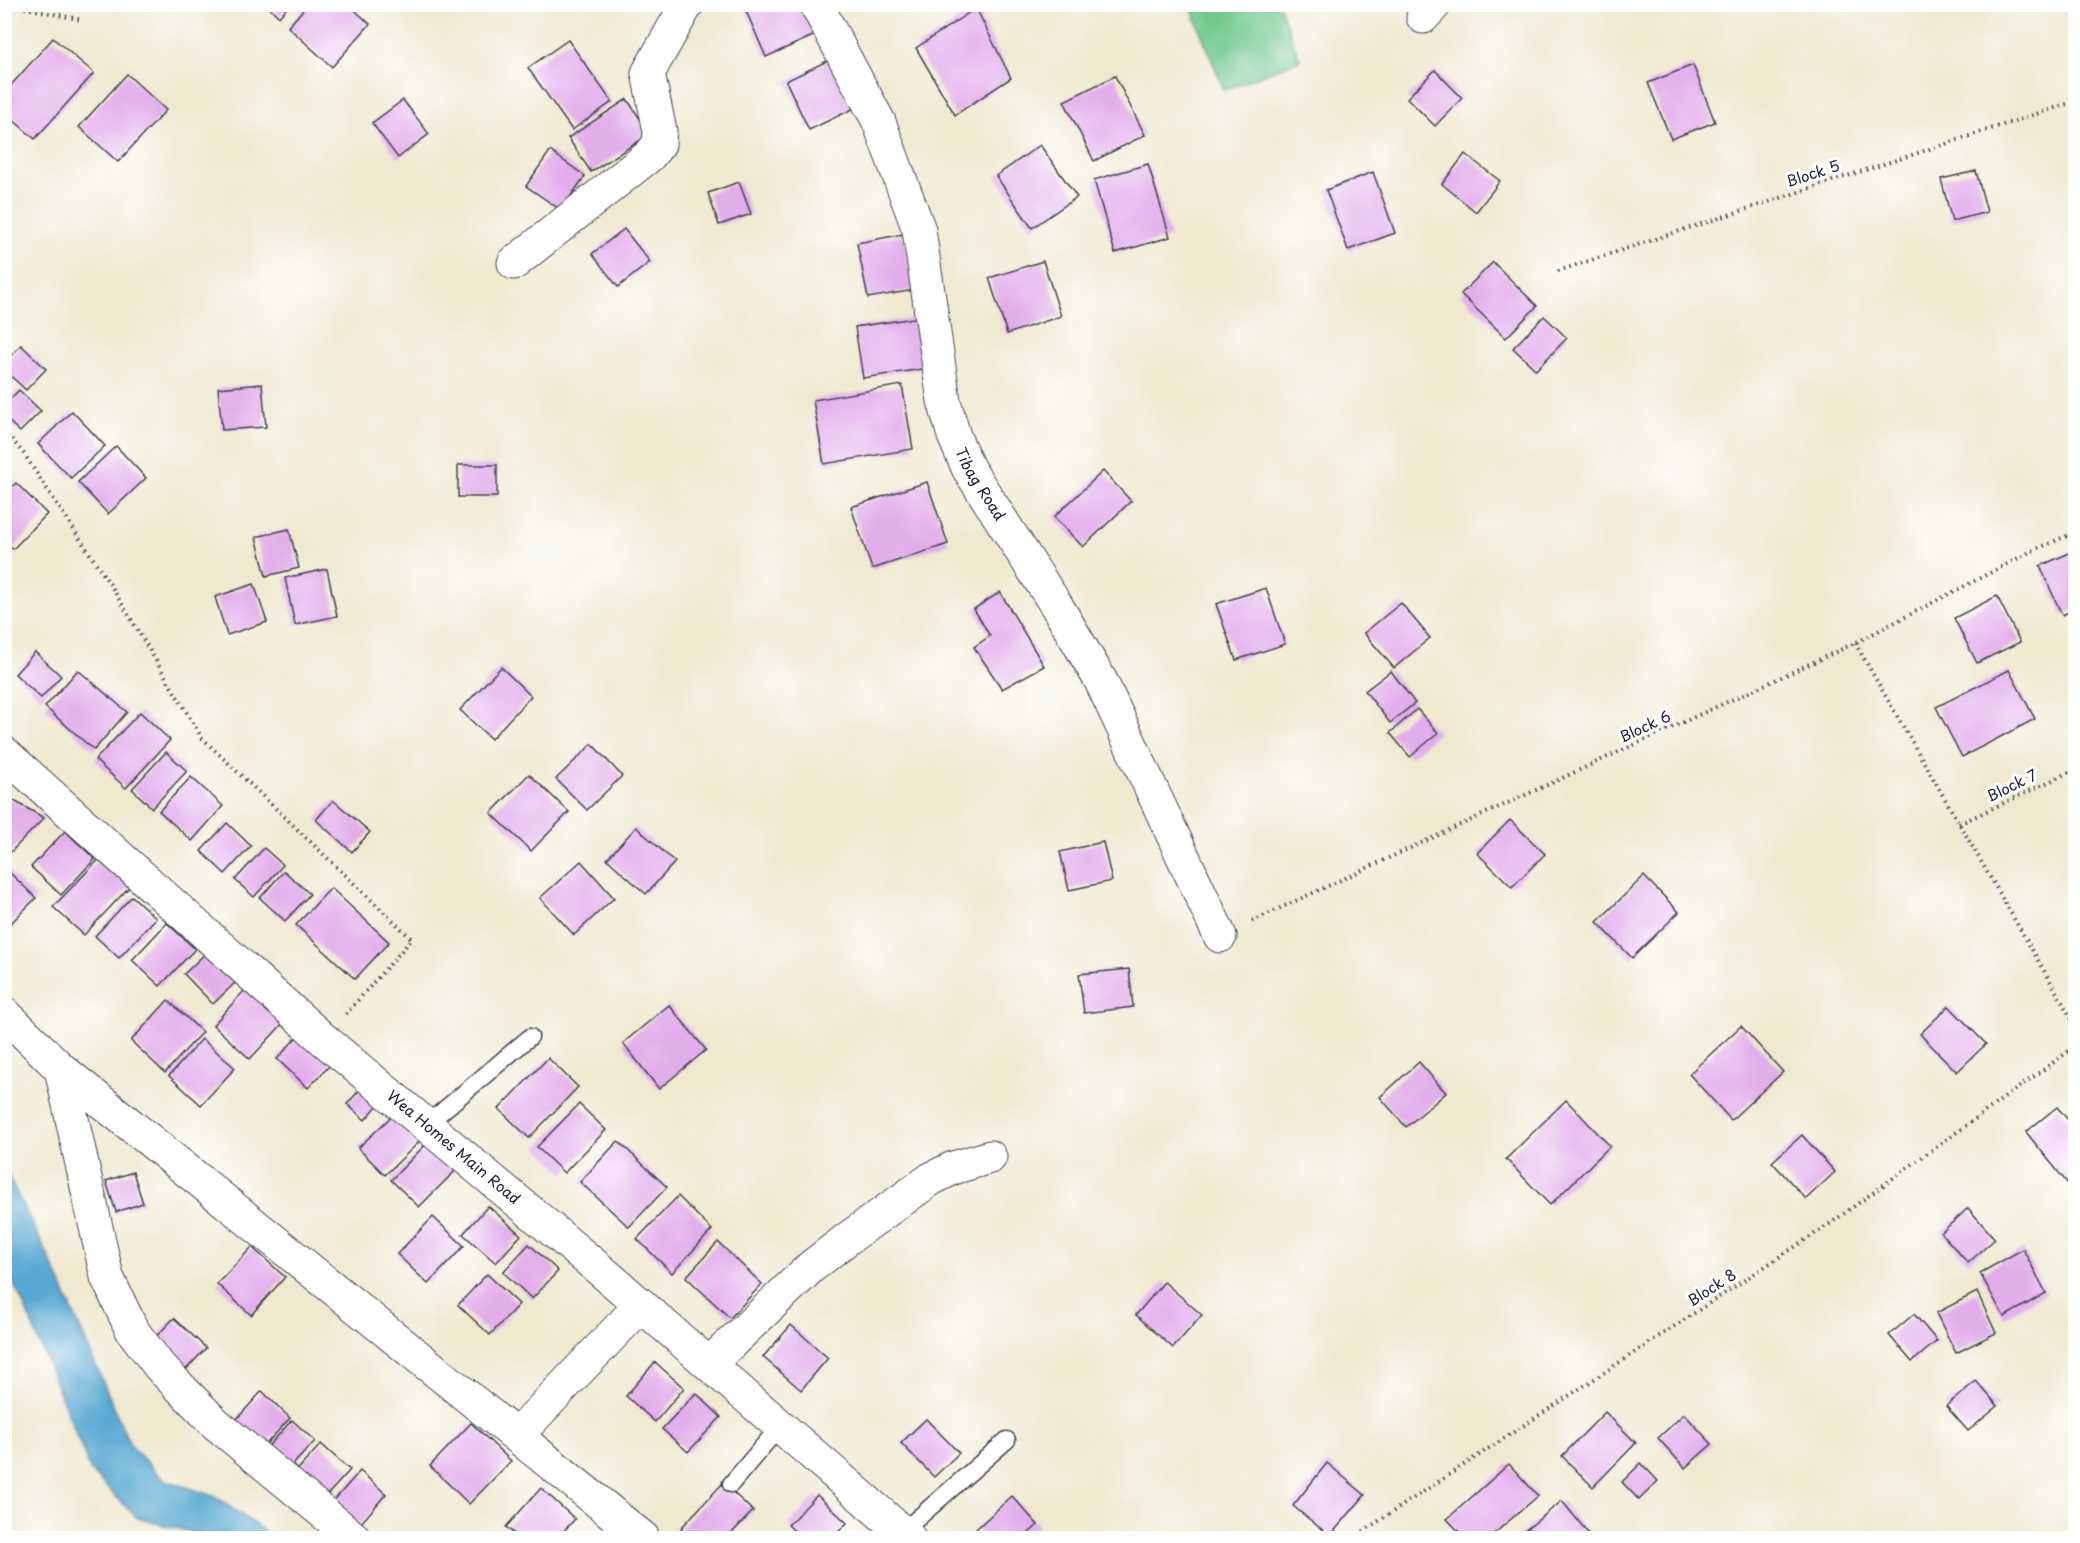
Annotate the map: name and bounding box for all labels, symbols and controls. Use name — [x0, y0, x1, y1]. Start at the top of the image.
street label: Block 5 — [1783, 153, 1842, 192]
street label: Tibag Road — [950, 444, 1012, 525]
street label: Block 6 — [1615, 704, 1674, 748]
street label: Block 7 — [1982, 762, 2041, 807]
street label: Wea Homes Main Road — [382, 1084, 526, 1209]
street label: Block 8 — [1682, 1262, 1740, 1311]

